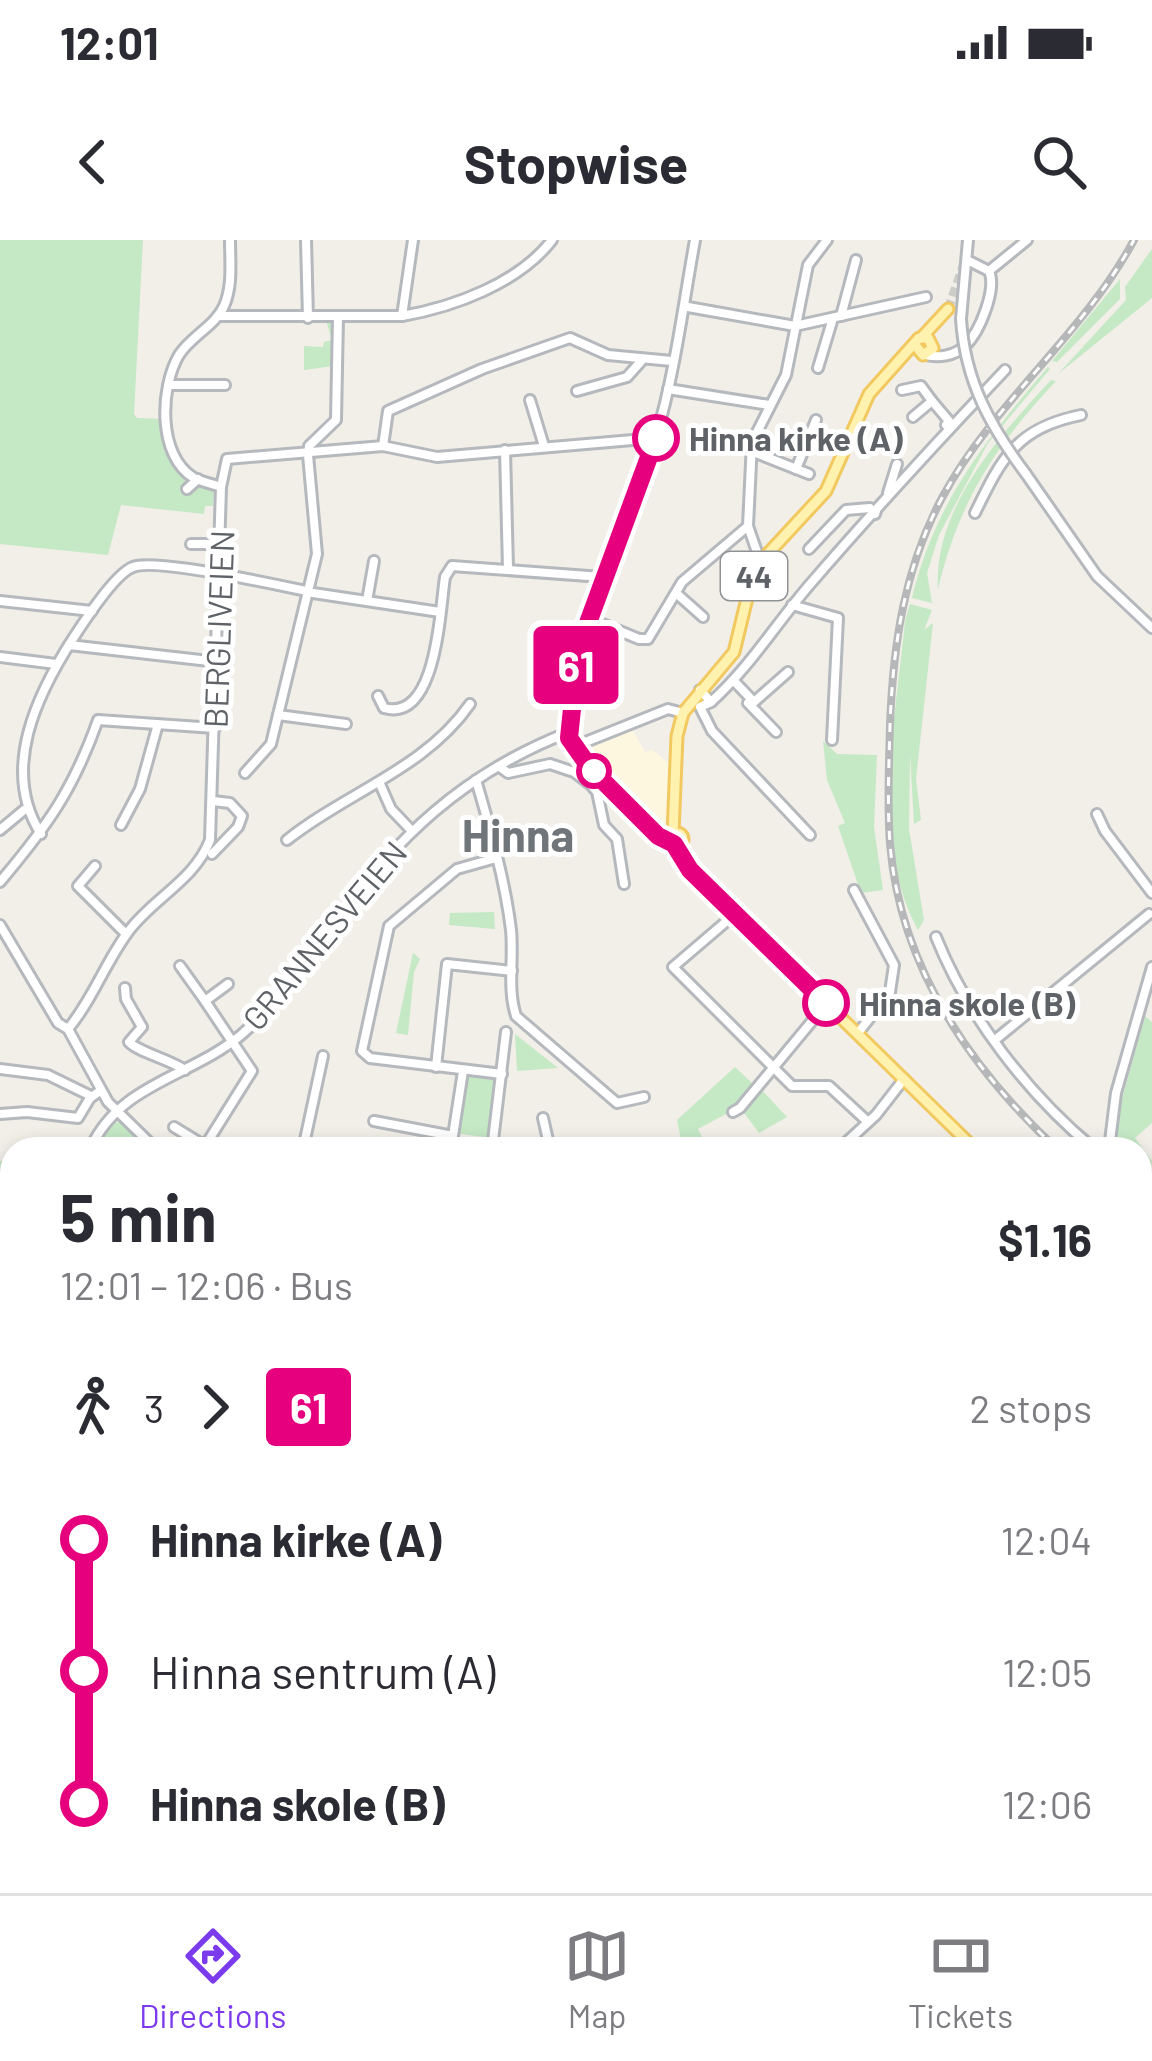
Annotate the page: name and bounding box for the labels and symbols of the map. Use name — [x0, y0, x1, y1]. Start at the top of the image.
marker: Hinna kirke (A) — [634, 416, 678, 460]
place label: Hinna kirke (A) — [689, 418, 903, 458]
street label: BERGLIVEIEN — [195, 529, 241, 729]
road number: 44 — [721, 552, 787, 600]
line badge: 61 — [522, 626, 630, 704]
unlabelled marker — [578, 755, 610, 787]
district label: Hinna — [462, 807, 574, 861]
street label: GRANNESVEIEN — [233, 832, 415, 1038]
marker: Hinna skole (B) — [804, 981, 848, 1025]
place label: Hinna skole (B) — [859, 983, 1076, 1023]

